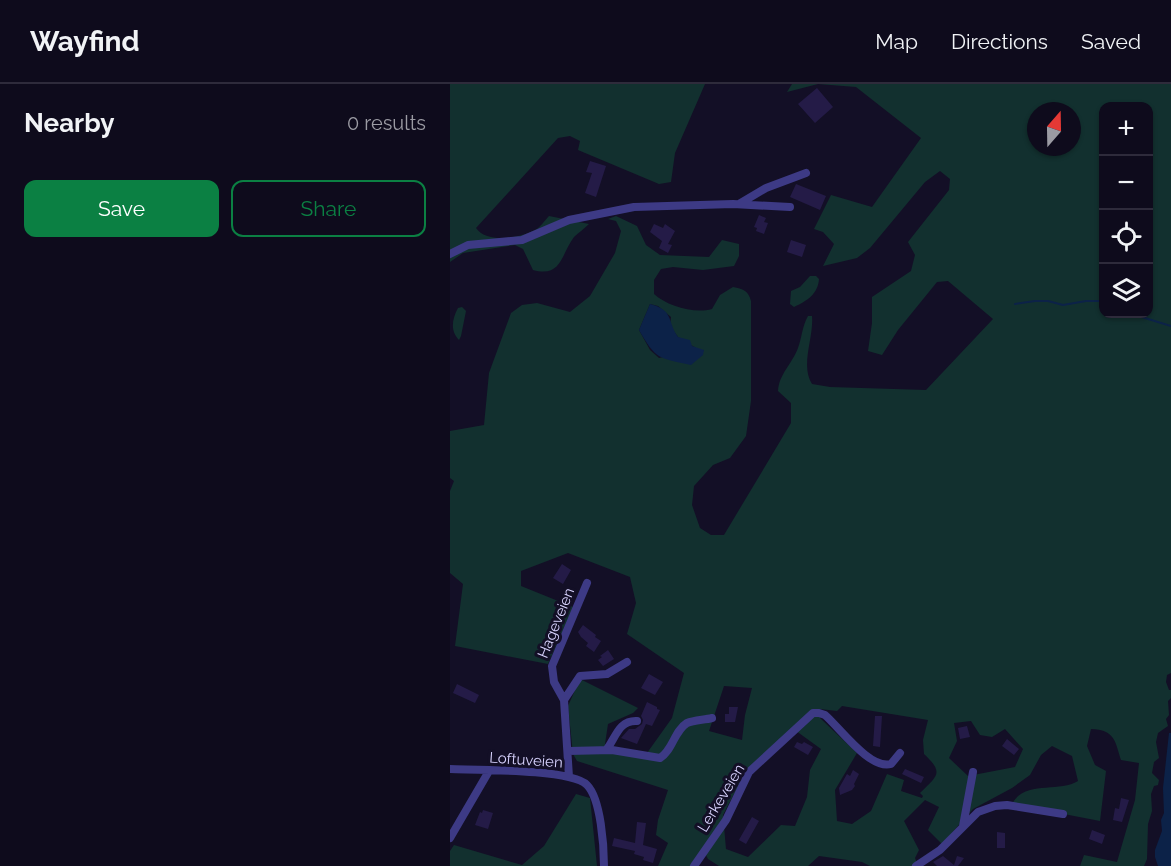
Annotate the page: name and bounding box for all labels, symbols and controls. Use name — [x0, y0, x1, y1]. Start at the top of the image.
text: Wayfind — [30, 25, 140, 58]
text: Map — [875, 29, 918, 54]
text: Directions — [951, 29, 1048, 54]
text: Saved — [1081, 29, 1141, 54]
north arrow — [1027, 102, 1081, 156]
map controls — [1099, 102, 1153, 318]
button: + — [1099, 102, 1153, 156]
text: Nearby — [24, 108, 114, 138]
text: 0 results — [347, 111, 426, 135]
button: − — [1099, 156, 1153, 210]
button: Save — [24, 180, 219, 237]
button: Share — [231, 180, 426, 237]
button: locate — [1099, 210, 1153, 264]
button: layers — [1099, 264, 1153, 318]
street label: Hageveien — [534, 585, 578, 661]
street label: Loftuveien — [489, 748, 563, 772]
street label: Lerkeveien — [694, 761, 748, 835]

